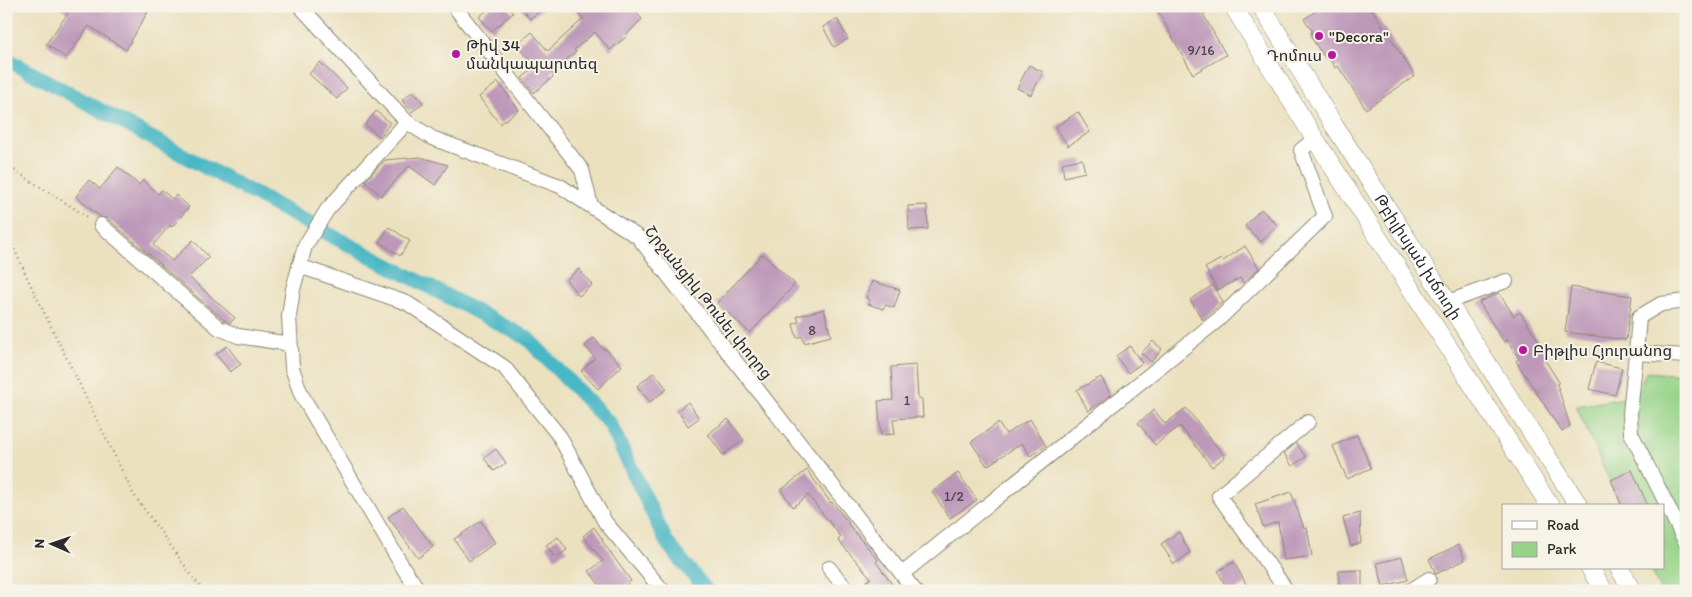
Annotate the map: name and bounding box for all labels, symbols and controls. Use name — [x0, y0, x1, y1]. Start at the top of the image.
place label: "Decora" — [1329, 27, 1389, 46]
marker: "Decora" — [1313, 30, 1325, 42]
place label: Թիվ 34 մանկապարտեզ — [466, 36, 599, 73]
house number: 9/16 — [1187, 42, 1215, 59]
place label: Դոմուս — [1267, 46, 1322, 65]
marker: Թիվ 34 մանկապարտեզ — [450, 48, 462, 60]
marker: Դոմուս — [1326, 49, 1338, 61]
street label: Թբիլիսյան խճուղի — [1371, 190, 1466, 323]
street label: Շրջանցիկ Թունել փողոց — [641, 222, 776, 383]
house number: 8 — [808, 322, 816, 339]
place label: Բիթլիս Հյուրանոց — [1533, 341, 1672, 360]
marker: Բիթլիս Հյուրանոց — [1517, 344, 1529, 356]
house number: 1 — [904, 392, 911, 409]
house number: 1/2 — [944, 488, 965, 505]
legend — [1502, 504, 1664, 570]
text: Road — [1547, 516, 1580, 534]
north arrow — [28, 520, 78, 570]
text: N — [31, 539, 48, 549]
text: Park — [1547, 540, 1577, 558]

